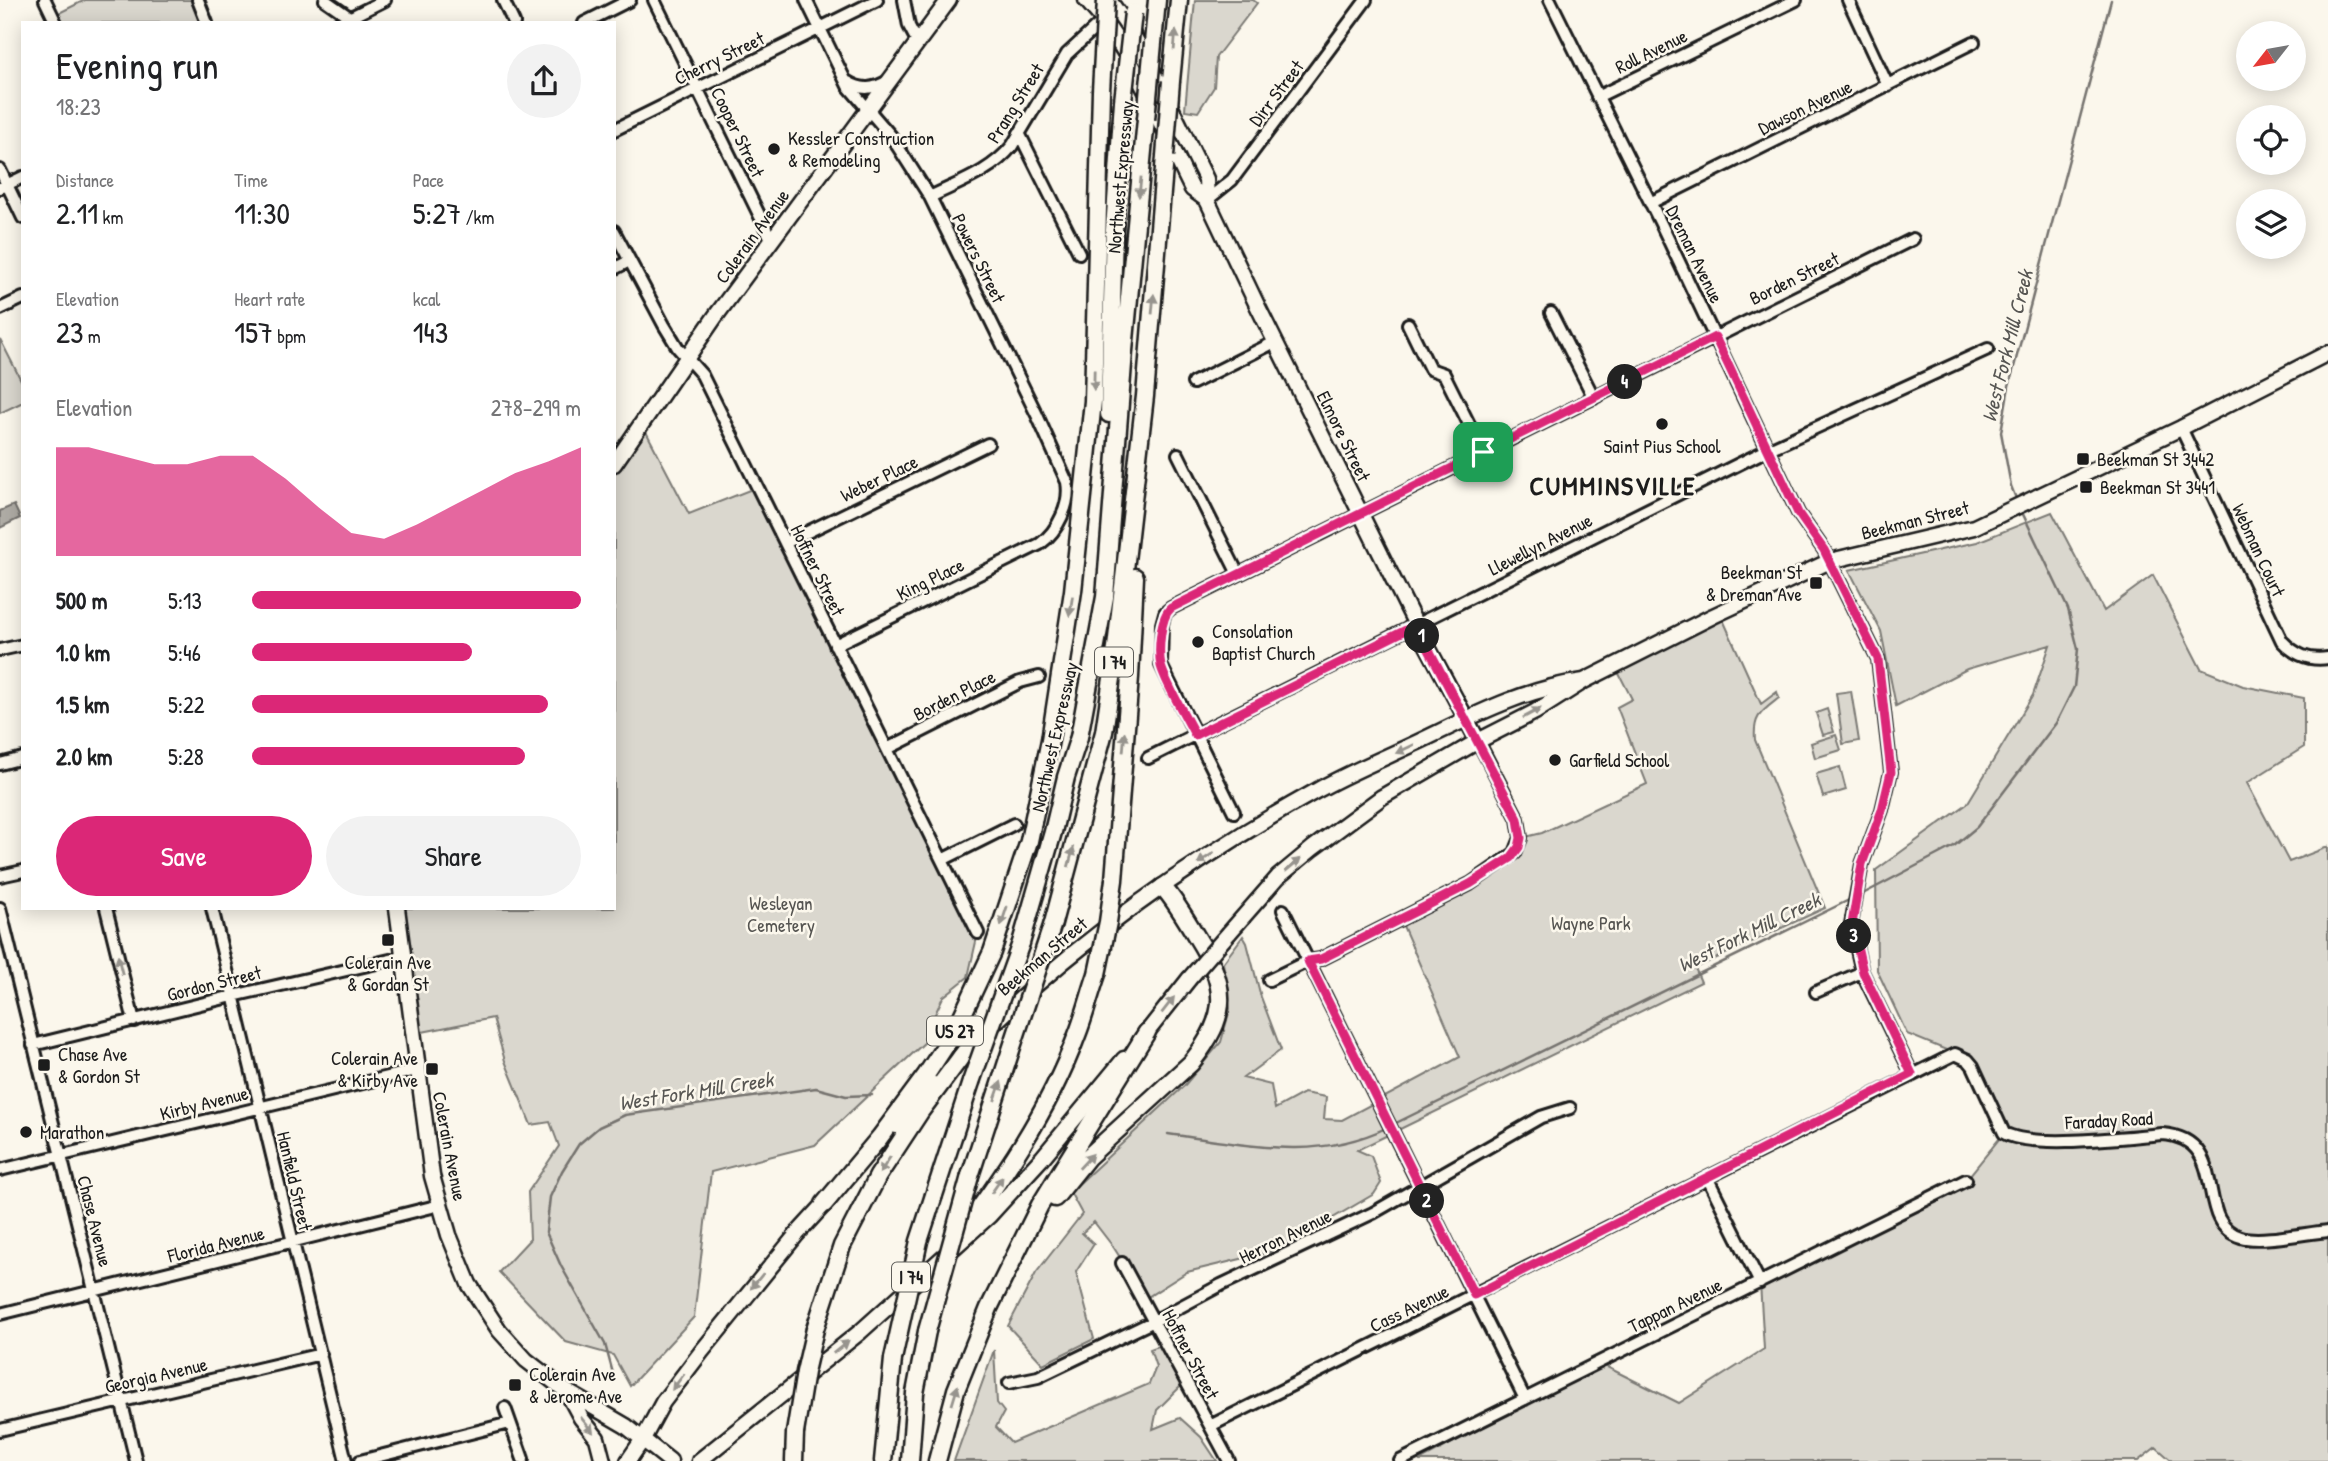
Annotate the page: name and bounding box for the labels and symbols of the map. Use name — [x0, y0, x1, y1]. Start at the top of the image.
north arrow — [2236, 21, 2306, 91]
street label: Roll Avenue — [1611, 22, 1692, 80]
street label: Cherry Street — [670, 25, 769, 91]
one-way arrow — [1170, 29, 1181, 51]
street label: Dirr Street — [1243, 54, 1310, 131]
street label: Prang Street — [980, 58, 1050, 148]
street label: Dawson Avenue — [1754, 73, 1857, 141]
street label: Cooper Street — [705, 83, 771, 182]
street label: Northwest Expressway — [1100, 100, 1140, 254]
place label: Kessler Construction & Remodeling — [788, 125, 934, 173]
marker: Kessler Construction & Remodeling — [766, 141, 782, 157]
one-way arrow — [1134, 177, 1145, 199]
street label: Colerain Avenue — [709, 183, 795, 288]
street label: Dreman Avenue — [1660, 201, 1730, 307]
street label: Powers Street — [946, 209, 1012, 307]
street label: Borden Street — [1745, 245, 1844, 311]
water label: West Fork Mill Creek — [1974, 265, 2040, 425]
one-way arrow — [1148, 293, 1159, 315]
pin: 4 — [1608, 364, 1642, 400]
one-way arrow — [1088, 369, 1099, 391]
street label: Elmore Street — [1311, 386, 1377, 486]
marker: Saint Pius School — [1654, 416, 1670, 432]
pin — [1453, 422, 1513, 482]
place label: Saint Pius School — [1603, 433, 1721, 459]
place label: Beekman St 3442 — [2097, 446, 2214, 472]
street label: Weber Place — [836, 448, 922, 508]
marker: Beekman St 3442 — [2075, 451, 2091, 467]
district label: CUMMINSVILLE — [1530, 468, 1696, 503]
place label: Beekman St 3441 — [2100, 474, 2215, 500]
marker: Beekman St 3441 — [2078, 479, 2094, 495]
street label: Beekman Street — [1858, 494, 1972, 546]
street label: Webman Court — [2226, 499, 2292, 601]
street label: Llewellyn Avenue — [1484, 506, 1597, 581]
street label: Hoffner Street — [785, 520, 851, 620]
street label: King Place — [892, 551, 969, 607]
place label: Beekman St & Dreman Ave — [1706, 559, 1802, 607]
marker: Beekman St & Dreman Ave — [1808, 575, 1824, 591]
one-way arrow — [1065, 595, 1076, 617]
place label: Consolation Baptist Church — [1212, 618, 1315, 666]
pin: 1 — [1404, 618, 1440, 654]
marker: Consolation Baptist Church — [1190, 634, 1206, 650]
road number: I 74 — [1095, 648, 1133, 676]
street label: Northwest Expressway — [1024, 660, 1084, 814]
street label: Borden Place — [908, 663, 1000, 727]
one-way arrow — [1522, 707, 1542, 719]
one-way arrow — [1119, 731, 1130, 753]
one-way arrow — [1394, 743, 1415, 754]
place label: Garfield School — [1569, 747, 1670, 773]
marker: Garfield School — [1547, 752, 1563, 768]
one-way arrow — [1067, 846, 1077, 867]
one-way arrow — [1196, 852, 1216, 865]
one-way arrow — [1284, 858, 1301, 873]
water label: West Fork Mill Creek — [1673, 884, 1827, 979]
park label: Wesleyan Cemetery — [747, 890, 815, 938]
one-way arrow — [998, 906, 1009, 927]
street label: Beekman Street — [991, 910, 1093, 1001]
park label: Wayne Park — [1551, 910, 1631, 936]
pin: 3 — [1836, 918, 1871, 954]
marker: Colerain Ave & Gordan St — [380, 932, 396, 948]
place label: Colerain Ave & Gordan St — [344, 949, 432, 997]
one-way arrow — [114, 954, 125, 976]
street label: Gordon Street — [164, 959, 264, 1007]
one-way arrow — [1161, 997, 1176, 1015]
road number: US 27 — [927, 1016, 983, 1046]
place label: Chase Ave & Gordon St — [58, 1041, 140, 1089]
place label: Colerain Ave & Kirby Ave — [331, 1045, 418, 1093]
marker: Chase Ave & Gordon St — [36, 1057, 52, 1073]
marker: Colerain Ave & Kirby Ave — [424, 1061, 440, 1077]
water label: West Fork Mill Creek — [617, 1064, 777, 1117]
street label: Kirby Avenue — [157, 1079, 251, 1126]
one-way arrow — [993, 1080, 1003, 1101]
street label: Colerain Avenue — [427, 1089, 473, 1203]
street label: Faraday Road — [2064, 1105, 2154, 1135]
place label: Marathon — [40, 1119, 104, 1145]
marker: Marathon — [18, 1124, 34, 1140]
street label: Hanfield Street — [271, 1129, 319, 1234]
one-way arrow — [1077, 1153, 1093, 1170]
one-way arrow — [879, 1155, 892, 1175]
street label: Chase Avenue — [71, 1173, 119, 1270]
one-way arrow — [990, 1176, 1004, 1194]
pin: 2 — [1410, 1184, 1444, 1218]
street label: Herron Avenue — [1234, 1202, 1336, 1270]
street label: Florida Avenue — [164, 1219, 268, 1269]
road number: I 74 — [892, 1262, 930, 1292]
one-way arrow — [750, 1271, 765, 1289]
street label: Tappan Avenue — [1624, 1271, 1727, 1339]
street label: Cass Avenue — [1365, 1277, 1453, 1338]
street label: Hoffner Street — [1156, 1304, 1226, 1404]
one-way arrow — [831, 1340, 849, 1355]
street label: Georgia Avenue — [102, 1350, 210, 1399]
place label: Colerain Ave & Jerome Ave — [529, 1361, 623, 1409]
one-way arrow — [671, 1373, 685, 1391]
marker: Colerain Ave & Jerome Ave — [507, 1377, 523, 1393]
one-way arrow — [950, 1384, 960, 1405]
one-way arrow — [579, 1416, 594, 1433]

